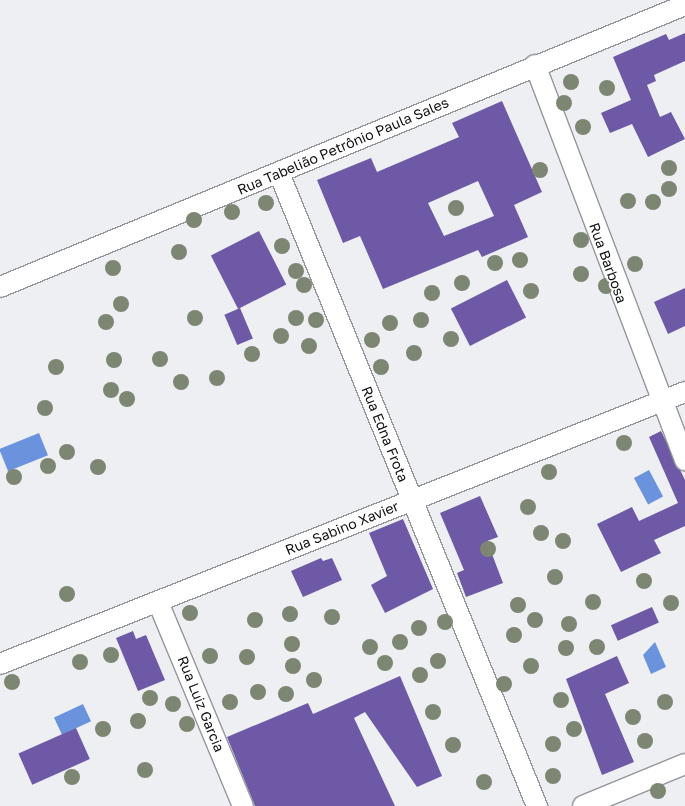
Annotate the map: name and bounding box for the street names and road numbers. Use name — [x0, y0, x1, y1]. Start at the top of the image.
street label: Rua Tabelião Petrônio Paula Sales — [235, 94, 451, 198]
street label: Rua Barbosa — [586, 221, 630, 305]
street label: Rua Edna Frota — [358, 384, 412, 484]
street label: Rua Sabino Xavier — [283, 498, 401, 558]
street label: Rua Luiz Garcia — [174, 654, 228, 754]

